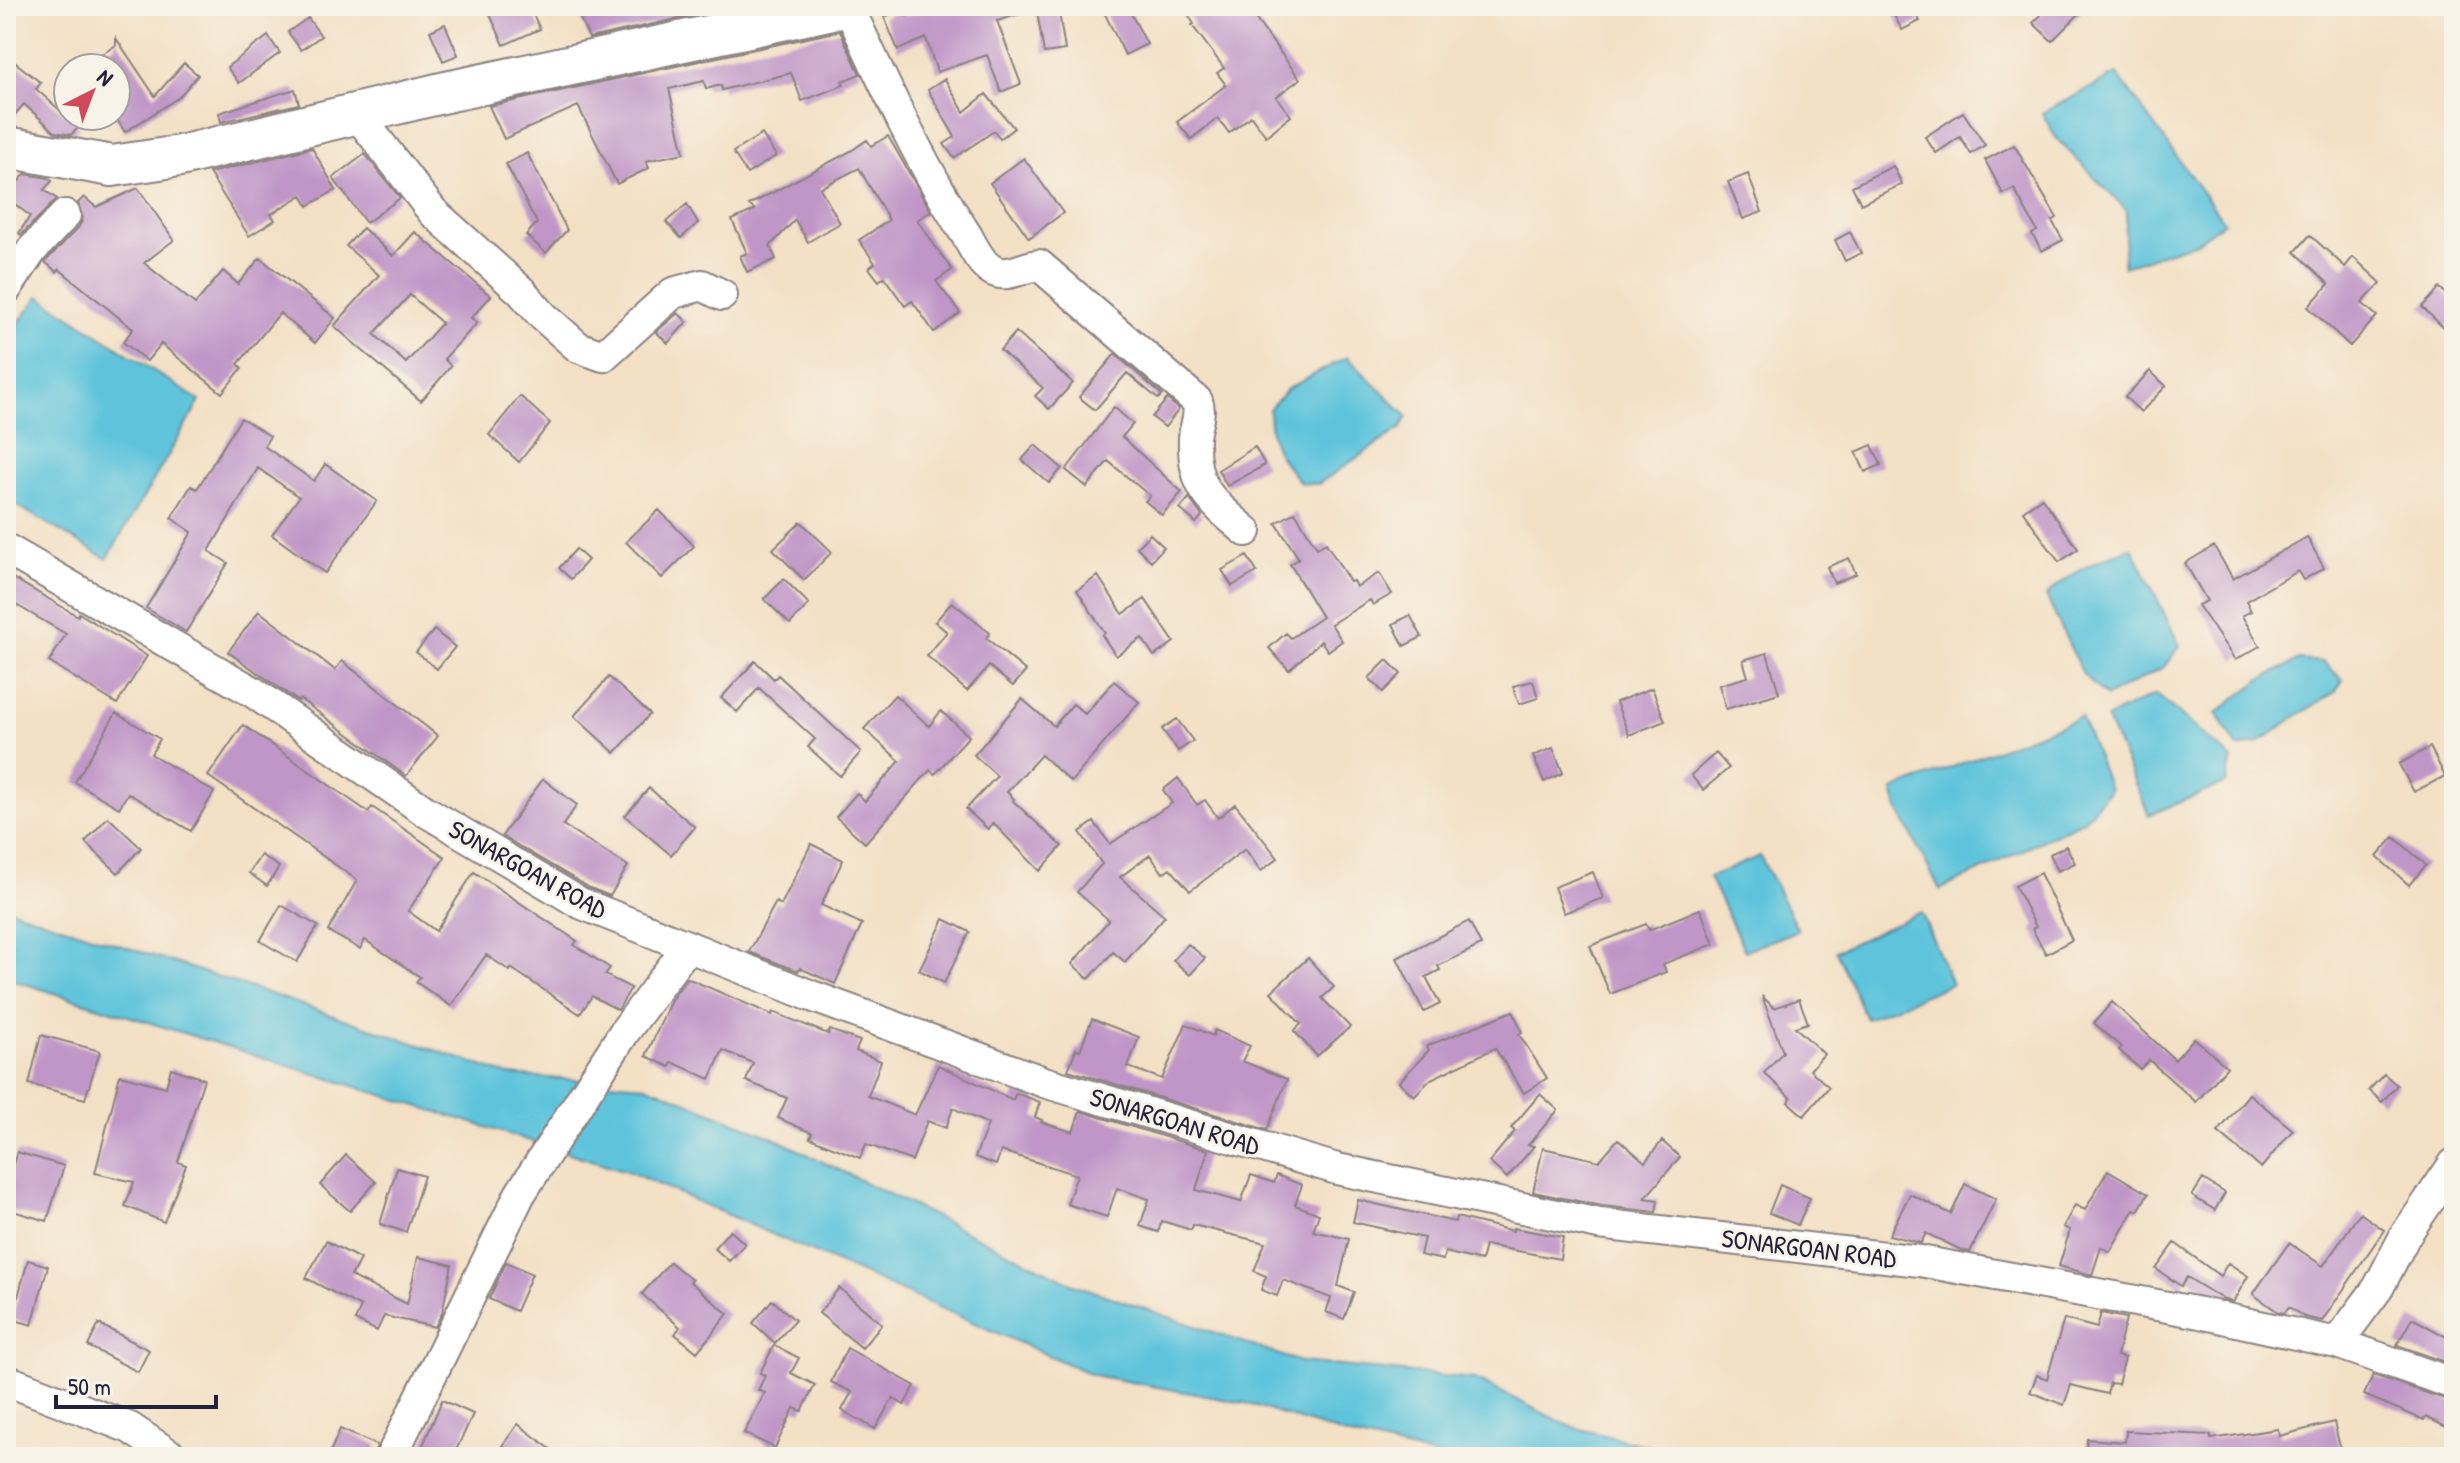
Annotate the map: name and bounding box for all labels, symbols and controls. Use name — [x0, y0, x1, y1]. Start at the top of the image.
north arrow — [52, 52, 132, 132]
text: N — [91, 62, 120, 92]
street label: SONARGOAN ROAD — [443, 811, 614, 927]
street label: SONARGOAN ROAD — [1086, 1079, 1265, 1164]
street label: SONARGOAN ROAD — [1720, 1220, 1899, 1276]
scale bar — [56, 1359, 216, 1409]
text: 50 m — [68, 1370, 111, 1402]

